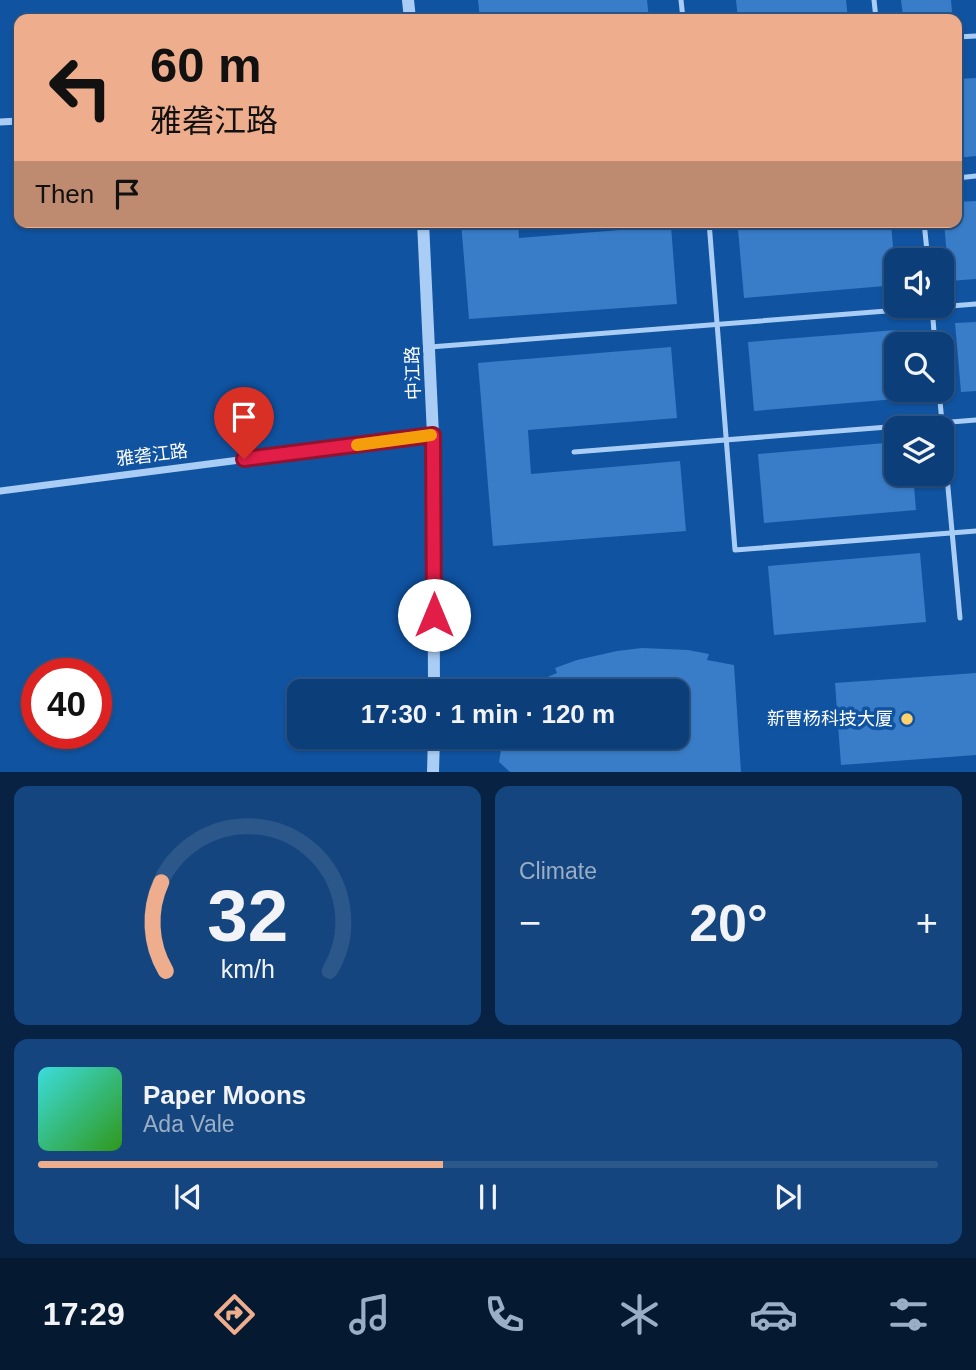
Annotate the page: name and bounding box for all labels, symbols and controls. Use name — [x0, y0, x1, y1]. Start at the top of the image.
text: 60 m — [150, 38, 262, 92]
icon: left — [35, 42, 126, 133]
text: 雅砻江路 — [150, 103, 278, 139]
icon: arrive — [108, 175, 146, 213]
text: Then — [35, 179, 94, 209]
map controls — [884, 248, 954, 486]
button: sound — [884, 248, 954, 318]
button: search — [884, 332, 954, 402]
street label: 中江路 — [402, 346, 424, 400]
pin — [214, 387, 274, 459]
icon: arrive — [225, 398, 263, 436]
button: layers — [884, 416, 954, 486]
street label: 雅砻江路 — [115, 441, 189, 469]
position arrow — [397, 578, 471, 652]
speed limit sign: 40 — [21, 658, 112, 749]
text: 17:30 · 1 min · 120 m — [361, 699, 615, 729]
place label: 新曹杨科技大厦 — [767, 709, 893, 729]
marker: 新曹杨科技大厦 — [899, 711, 915, 727]
text: Climate — [519, 858, 597, 884]
text: 32 — [207, 876, 288, 957]
text: 20° — [689, 894, 768, 952]
text: − — [519, 902, 541, 944]
text: + — [916, 902, 938, 944]
text: km/h — [220, 955, 275, 983]
text: Paper Moons — [143, 1080, 306, 1110]
text: Ada Vale — [143, 1111, 235, 1137]
icon: previous — [169, 1178, 207, 1216]
icon: pause — [469, 1178, 507, 1216]
icon: next — [769, 1178, 807, 1216]
icon: directions — [210, 1290, 259, 1339]
icon: music — [345, 1290, 394, 1339]
icon: phone — [480, 1290, 529, 1339]
icon: climate — [615, 1290, 664, 1339]
icon: car — [749, 1290, 798, 1339]
icon: filters — [884, 1290, 933, 1339]
text: 17:29 — [43, 1296, 125, 1332]

